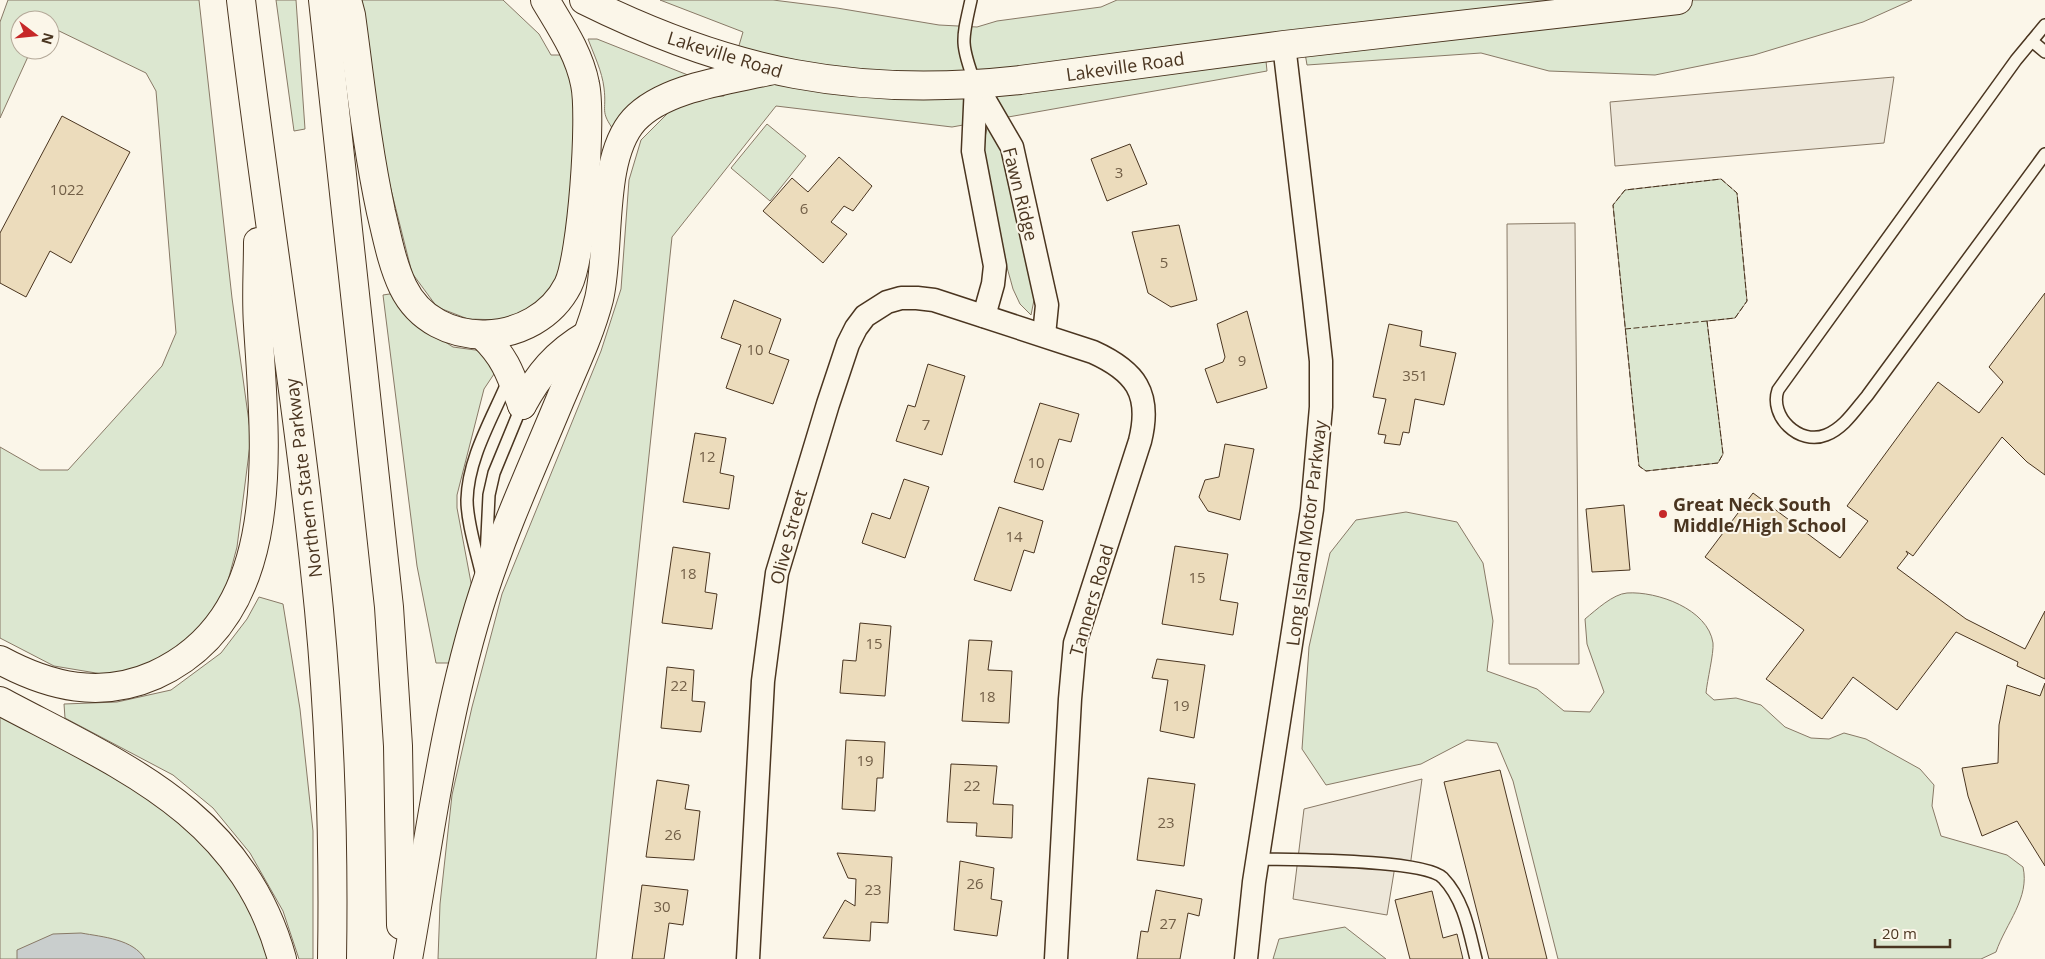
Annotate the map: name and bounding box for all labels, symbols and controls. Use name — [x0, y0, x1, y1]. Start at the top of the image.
north arrow — [10, 10, 60, 60]
street label: Lakeville Road — [664, 25, 786, 83]
text: N — [37, 31, 59, 47]
street label: Lakeville Road — [1064, 46, 1186, 86]
street label: Fawn Ridge — [998, 145, 1044, 243]
house number: 3 — [1115, 162, 1123, 182]
house number: 1022 — [50, 179, 84, 199]
house number: 6 — [800, 198, 808, 218]
house number: 5 — [1160, 252, 1168, 272]
house number: 10 — [746, 339, 764, 359]
house number: 9 — [1238, 350, 1246, 370]
house number: 351 — [1402, 365, 1428, 385]
street label: Northern State Parkway — [279, 376, 327, 579]
house number: 7 — [922, 414, 930, 434]
street label: Long Island Motor Parkway — [1280, 418, 1332, 647]
house number: 12 — [698, 446, 716, 466]
house number: 10 — [1027, 452, 1045, 472]
street label: Olive Street — [764, 487, 812, 587]
place label: Great Neck South Middle/High School — [1673, 492, 1847, 537]
marker: Great Neck South Middle/High School — [1657, 508, 1669, 520]
house number: 14 — [1005, 526, 1023, 546]
street label: Tanners Road — [1064, 541, 1118, 659]
house number: 18 — [679, 563, 697, 583]
house number: 15 — [1188, 567, 1206, 587]
house number: 15 — [865, 633, 883, 653]
house number: 22 — [670, 675, 688, 695]
house number: 18 — [978, 686, 996, 706]
house number: 19 — [1172, 695, 1190, 715]
house number: 19 — [856, 750, 874, 770]
house number: 22 — [963, 775, 981, 795]
house number: 23 — [1157, 812, 1175, 832]
house number: 26 — [664, 824, 682, 844]
house number: 26 — [966, 873, 984, 893]
house number: 23 — [864, 879, 882, 899]
house number: 30 — [653, 896, 671, 916]
house number: 27 — [1159, 913, 1177, 933]
scale bar — [1875, 916, 1950, 948]
text: 20 m — [1882, 923, 1917, 943]

